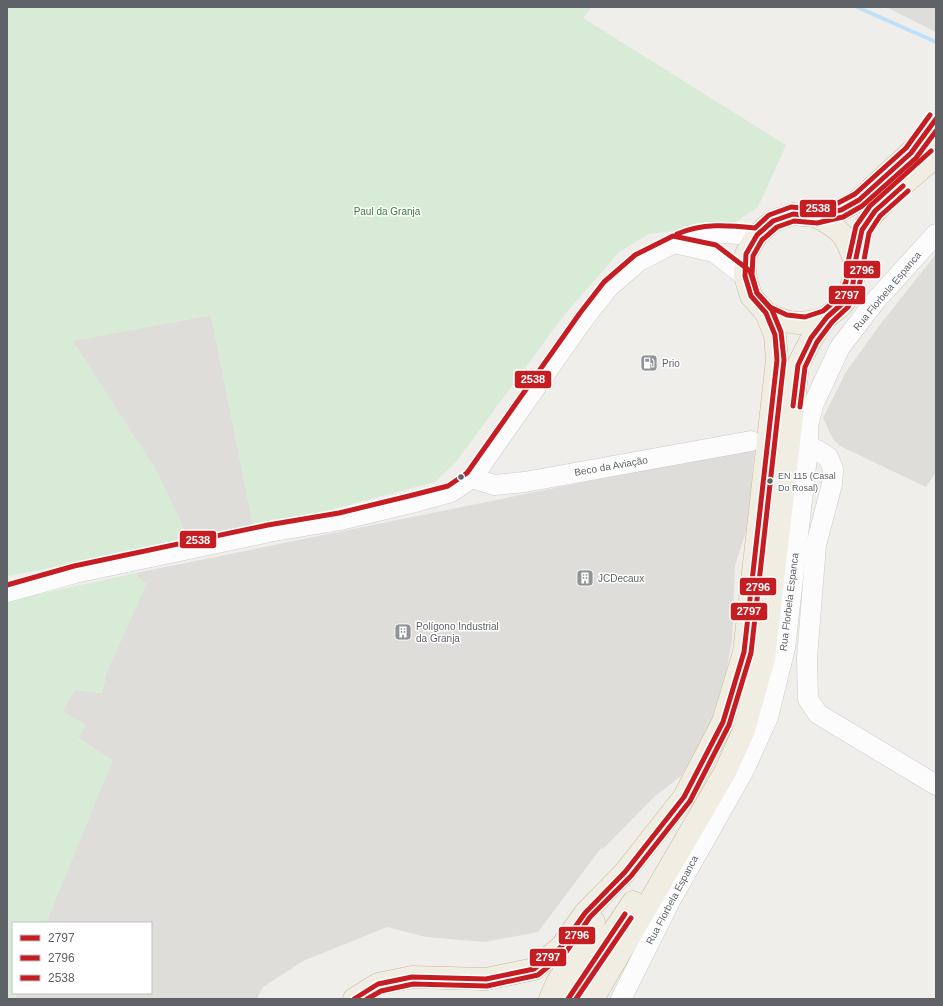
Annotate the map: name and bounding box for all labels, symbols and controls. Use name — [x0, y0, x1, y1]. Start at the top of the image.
line badge: 2538 — [799, 199, 837, 218]
text: 2538 — [806, 202, 830, 214]
park label: Paul da Granja — [354, 206, 421, 217]
street label: Rua Florbela Espanca — [851, 249, 923, 332]
line badge: 2796 — [843, 260, 881, 279]
text: 2796 — [850, 264, 874, 276]
line badge: 2797 — [828, 285, 866, 305]
text: 2797 — [835, 289, 859, 301]
fuel station icon: Prio — [639, 353, 659, 373]
place label: Prio — [662, 358, 680, 369]
line badge: 2538 — [514, 370, 552, 389]
text: 2538 — [521, 373, 545, 385]
street label: Beco da Aviação — [573, 454, 649, 478]
place label: EN 115 (Casal Do Rosal) — [778, 471, 836, 493]
unlabelled marker — [456, 472, 466, 482]
marker: EN 115 (Casal Do Rosal) — [765, 476, 775, 486]
line badge: 2538 — [179, 530, 217, 549]
text: 2538 — [186, 534, 210, 546]
street label: Rua Florbela Espanca — [778, 552, 801, 652]
building icon: JCDecaux — [575, 568, 595, 588]
place label: JCDecaux — [598, 573, 644, 584]
line badge: 2796 — [739, 577, 777, 596]
text: 2796 — [746, 581, 770, 593]
line badge: 2797 — [730, 602, 768, 621]
text: 2797 — [737, 605, 761, 617]
place label: Polígono Industrial da Granja — [416, 621, 499, 644]
building icon: Polígono Industrial da Granja — [393, 622, 413, 642]
street label: Rua Florbela Espanca — [644, 853, 700, 946]
legend — [12, 922, 152, 994]
line badge: 2796 — [558, 926, 596, 945]
text: 2796 — [565, 929, 589, 941]
text: 2797 — [48, 931, 75, 945]
line badge: 2797 — [529, 948, 567, 967]
text: 2796 — [48, 951, 75, 965]
text: 2797 — [536, 951, 560, 963]
text: 2538 — [48, 971, 75, 985]

